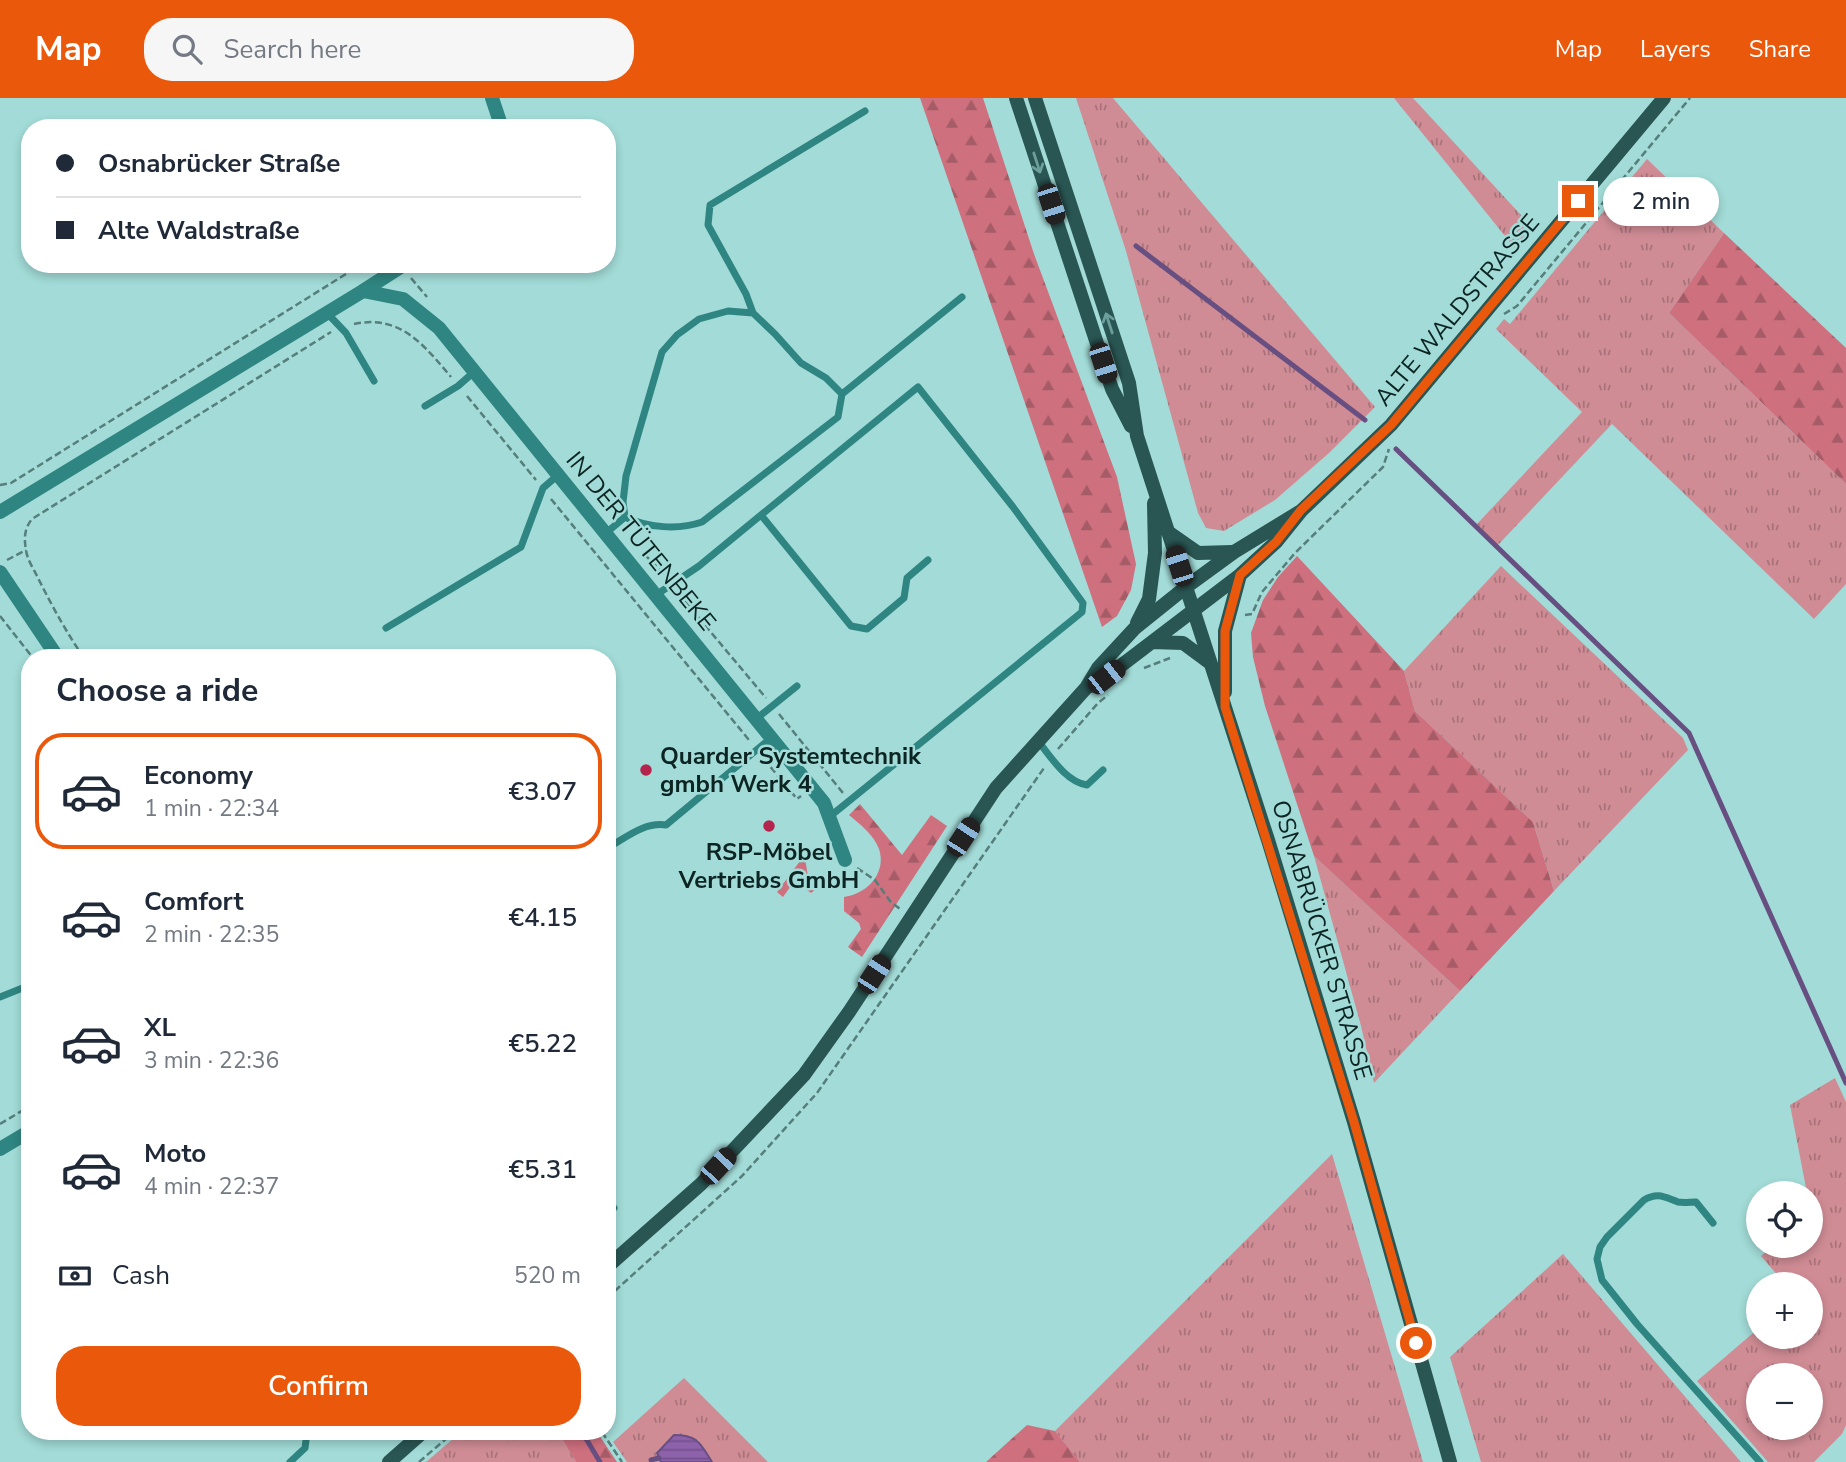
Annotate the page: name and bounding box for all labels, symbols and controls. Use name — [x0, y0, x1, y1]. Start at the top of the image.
search box — [144, 18, 634, 81]
text: Map — [35, 27, 102, 72]
icon: search — [168, 30, 206, 68]
text: Search here — [224, 32, 361, 67]
text: Map — [1555, 33, 1602, 65]
text: Layers — [1640, 33, 1711, 65]
text: Share — [1749, 33, 1811, 65]
text: Osnabrücker Straße — [98, 146, 340, 181]
one-way arrow — [1032, 151, 1044, 173]
callout: 2 min — [1602, 176, 1718, 226]
car — [1035, 181, 1068, 227]
route end — [1562, 185, 1594, 217]
text: 2 min — [1632, 186, 1690, 217]
street label: ALTE WALDSTRASSE — [1367, 207, 1547, 413]
text: Alte Waldstraße — [98, 213, 300, 248]
one-way arrow — [1102, 312, 1114, 334]
car — [1087, 340, 1120, 386]
street label: IN DER TÜTENBEKE — [559, 445, 723, 637]
car — [1163, 543, 1196, 589]
car — [1083, 656, 1130, 698]
text: Choose a ride — [56, 669, 258, 712]
place label: Quarder Systemtechnik gmbh Werk 4 — [660, 740, 922, 800]
text: Economy — [144, 758, 253, 793]
icon: car — [60, 760, 123, 823]
marker: Quarder Systemtechnik gmbh Werk 4 — [638, 762, 654, 778]
text: €3.07 — [508, 774, 577, 809]
text: 1 min · 22:34 — [144, 793, 279, 824]
street label: OSNABRÜCKER STRASSE — [1264, 796, 1380, 1084]
car — [943, 814, 984, 860]
marker: RSP-Möbel Vertriebs GmbH — [761, 818, 777, 834]
place label: RSP-Möbel Vertriebs GmbH — [678, 836, 859, 896]
text: Comfort — [144, 884, 244, 919]
icon: car — [60, 886, 123, 949]
text: €4.15 — [508, 900, 577, 935]
text: 2 min · 22:35 — [144, 919, 279, 950]
car — [854, 951, 895, 997]
text: XL — [144, 1010, 176, 1045]
icon: car — [60, 1012, 123, 1075]
text: €5.22 — [508, 1026, 577, 1061]
text: 3 min · 22:36 — [144, 1045, 279, 1076]
text: Moto — [144, 1136, 206, 1171]
icon: car — [60, 1138, 123, 1201]
car — [696, 1143, 741, 1189]
text: €5.31 — [508, 1152, 577, 1187]
text: 4 min · 22:37 — [144, 1171, 279, 1202]
map controls — [1746, 1181, 1823, 1440]
button: locate — [1746, 1181, 1823, 1258]
icon: cash — [56, 1257, 94, 1295]
text: Cash — [112, 1258, 170, 1293]
text: 520 m — [514, 1260, 581, 1291]
button: + — [1746, 1272, 1823, 1349]
route start — [1400, 1327, 1432, 1359]
button: Confirm — [56, 1346, 581, 1426]
button: − — [1746, 1363, 1823, 1440]

